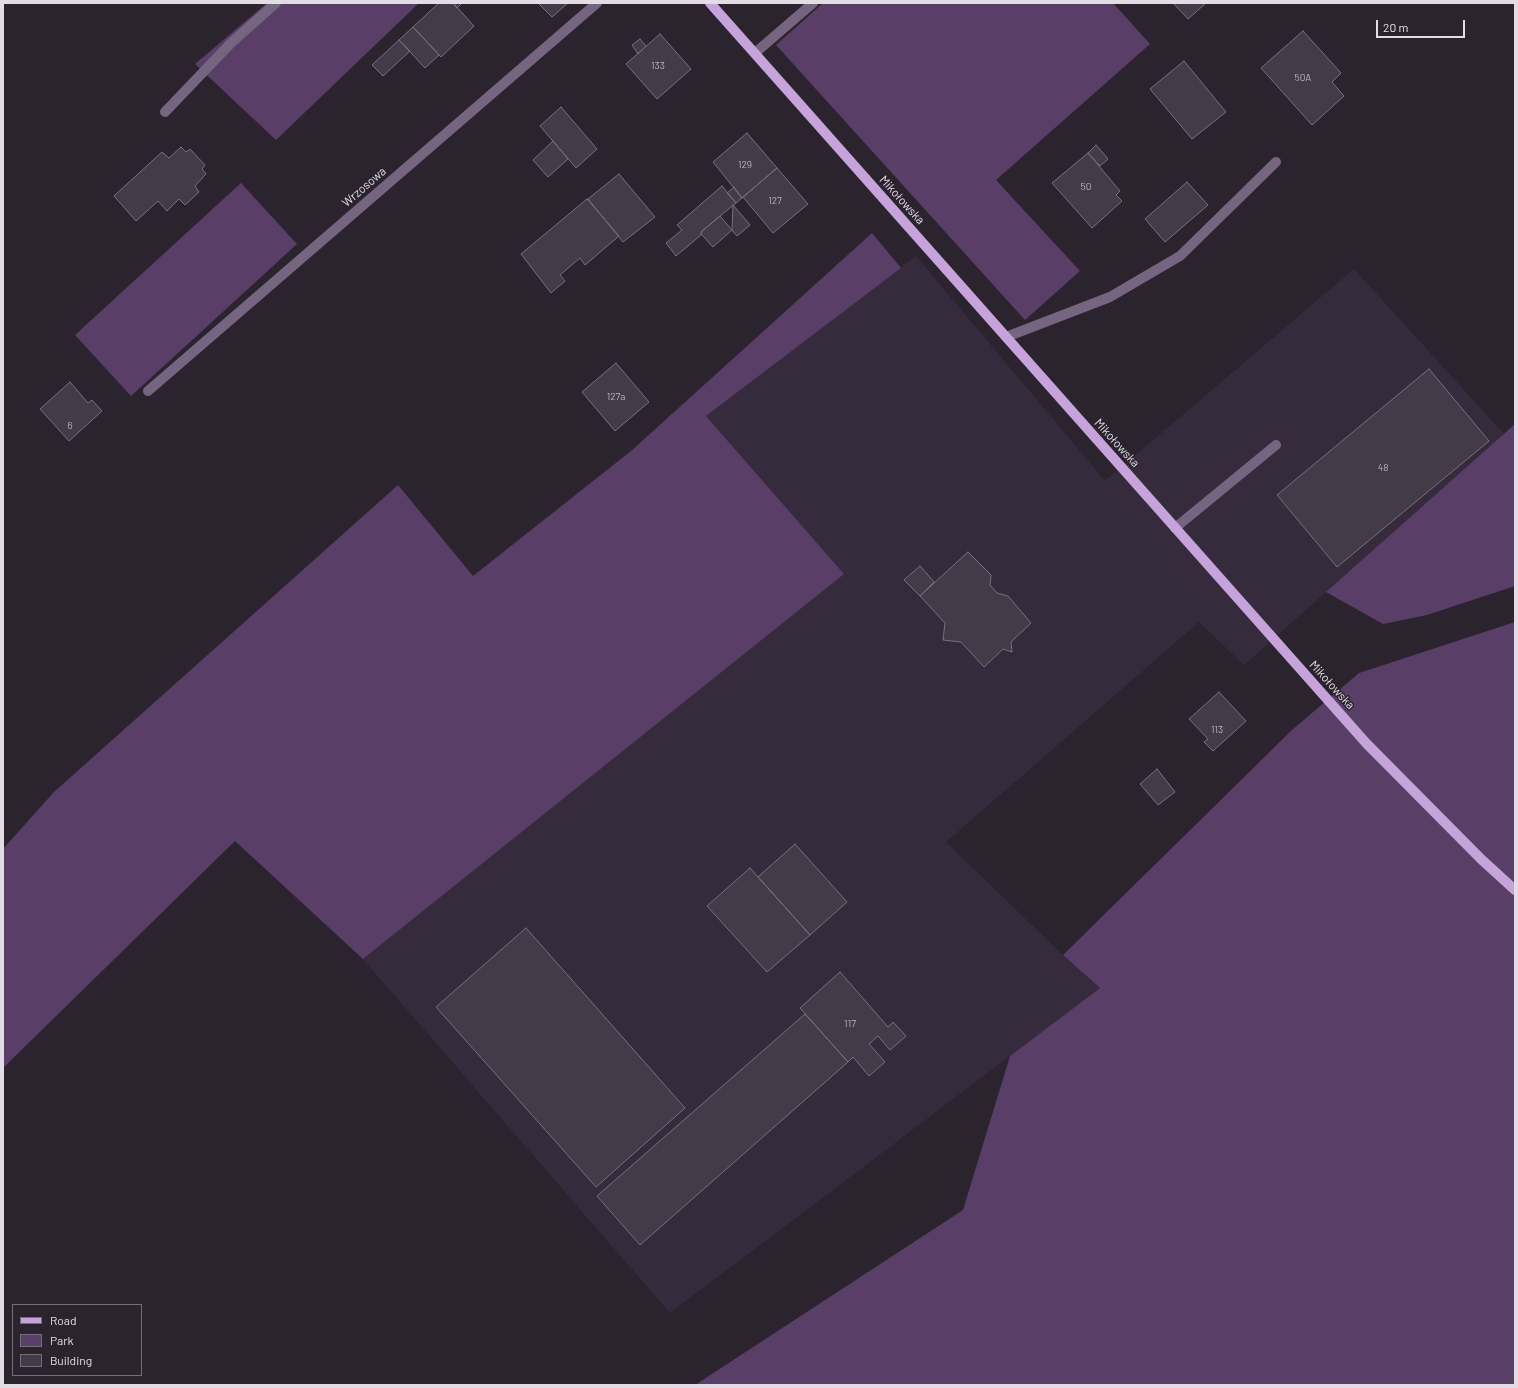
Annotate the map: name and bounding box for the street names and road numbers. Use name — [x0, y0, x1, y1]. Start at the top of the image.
street label: Wrzosowa — [339, 164, 389, 210]
street label: Mikołowska — [876, 173, 928, 227]
street label: Mikołowska — [1091, 416, 1143, 470]
street label: Mikołowska — [1306, 658, 1358, 712]

